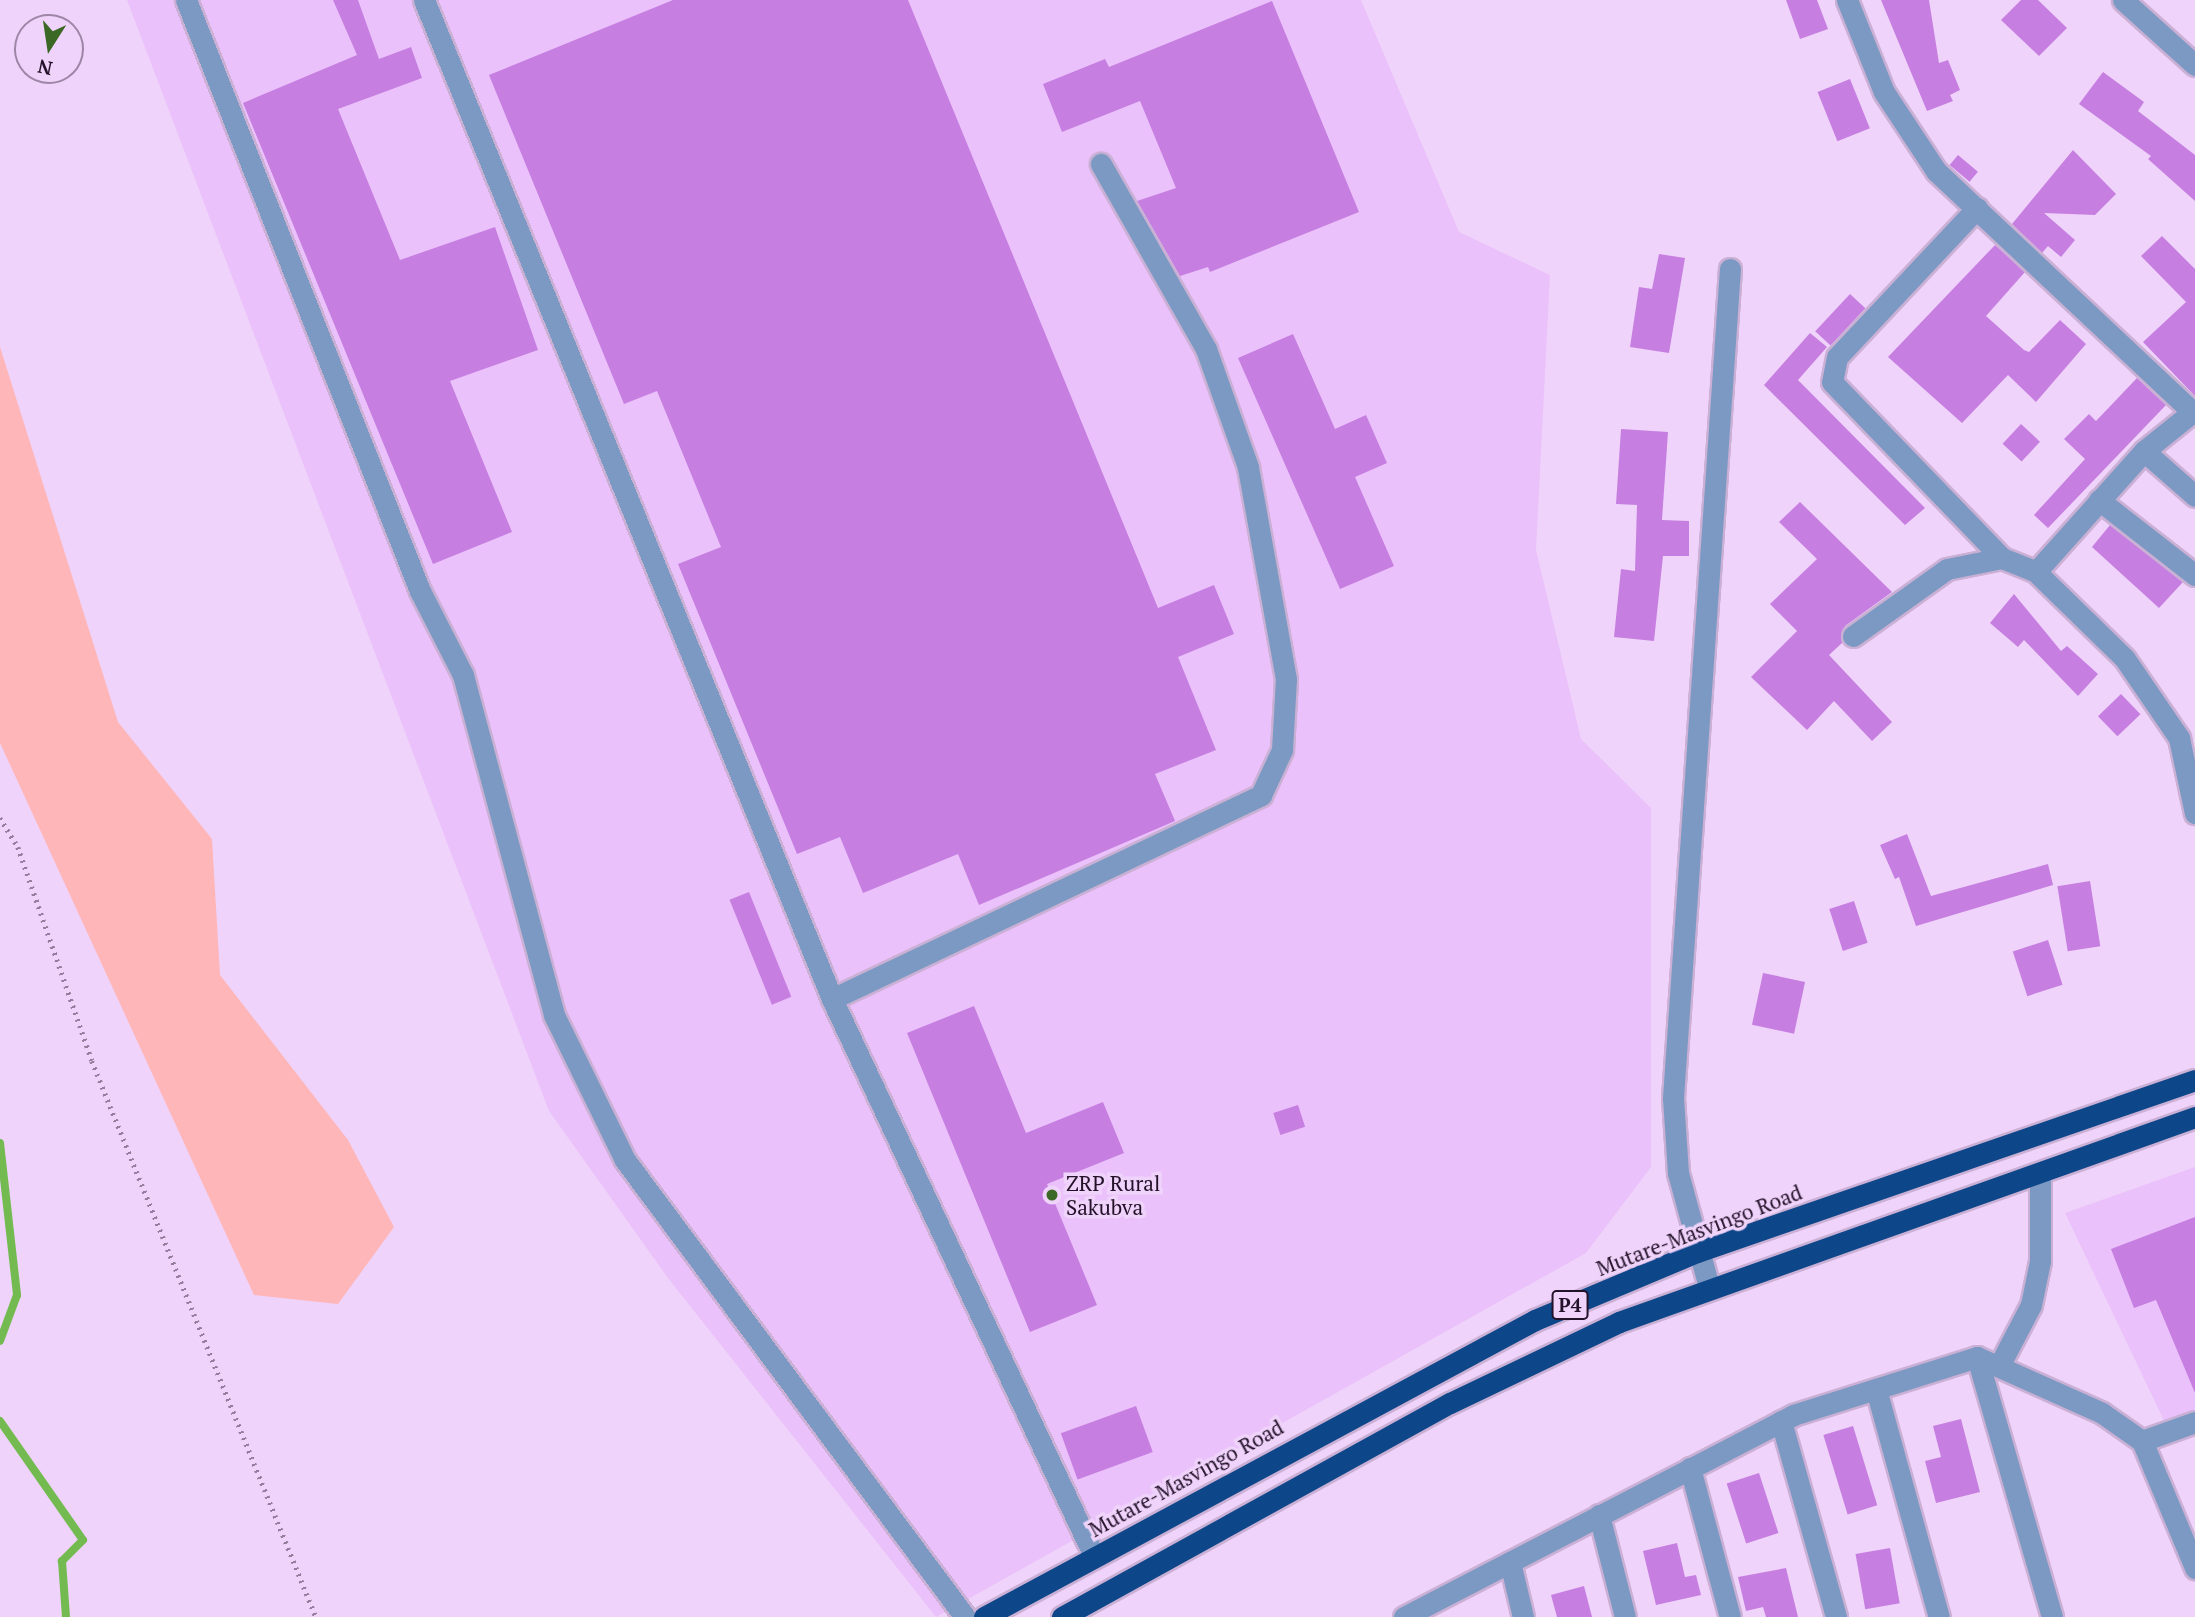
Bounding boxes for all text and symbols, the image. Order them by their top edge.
north arrow [14,14,84,84]
text: N [35,54,55,82]
place label: ZRP Rural Sakubva [1066,1170,1160,1220]
street label: Mutare-Masvingo Road [1593,1179,1805,1281]
marker: ZRP Rural Sakubva [1044,1187,1060,1203]
road number: P4 [1551,1289,1589,1320]
street label: Mutare-Masvingo Road [1084,1414,1288,1542]

